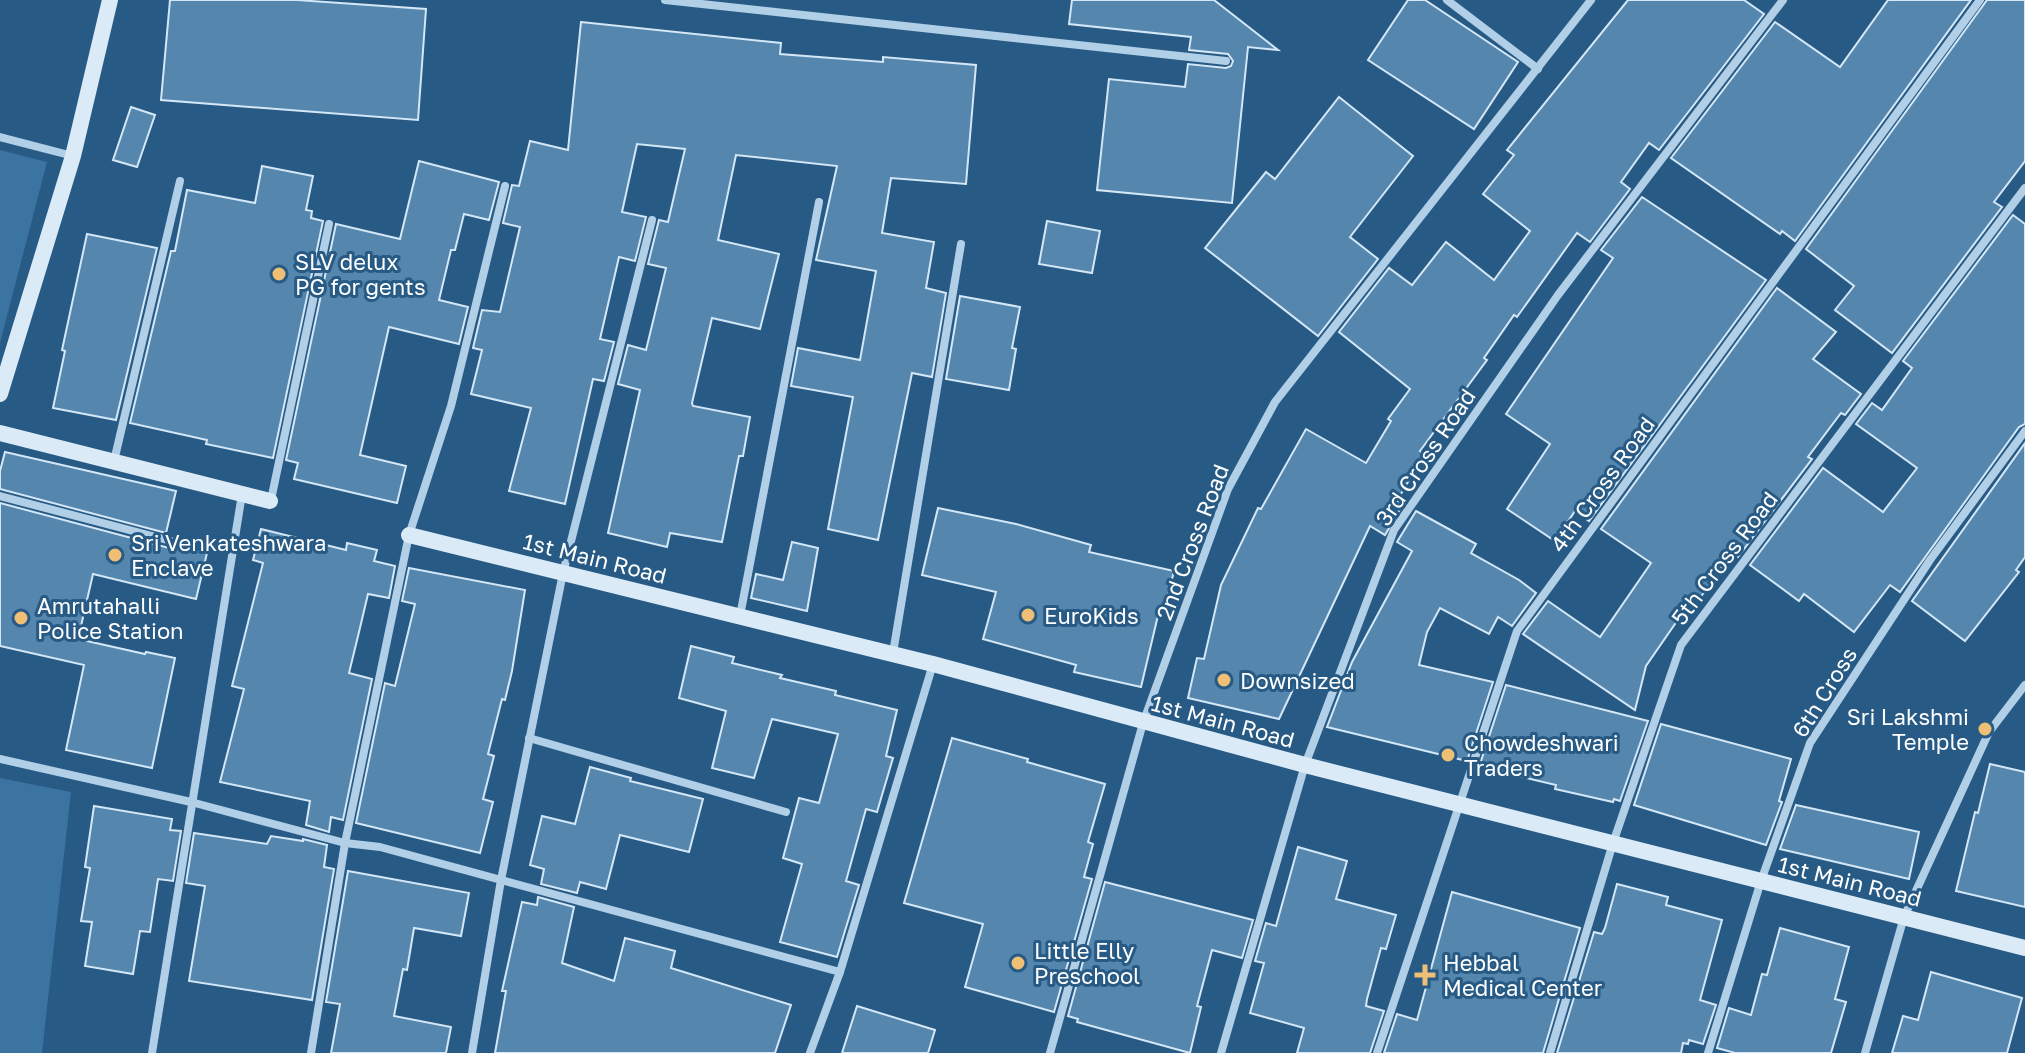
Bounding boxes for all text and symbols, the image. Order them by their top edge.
place label: SLV delux PG for gents [295,248,426,300]
marker: SLV delux PG for gents [270,265,288,283]
street label: 3rd Cross Road [1369,383,1481,531]
street label: 4th Cross Road [1544,411,1660,557]
street label: 2nd Cross Road [1150,460,1234,624]
street label: 5th Cross Road [1665,486,1783,630]
street label: 1st Main Road [521,527,669,589]
place label: Sri Venkateshwara Enclave [131,529,326,581]
marker: Sri Venkateshwara Enclave [106,546,124,564]
place label: Amrutahalli Police Station [37,592,184,644]
place label: EuroKids [1044,602,1139,629]
marker: EuroKids [1019,606,1037,624]
marker: Amrutahalli Police Station [12,609,30,627]
street label: 6th Cross [1786,642,1862,742]
place label: Downsized [1240,667,1355,694]
marker: Downsized [1215,671,1233,689]
street label: 1st Main Road [1149,689,1297,753]
place label: Sri Lakshmi Temple [1847,703,1969,755]
marker: Sri Lakshmi Temple [1976,720,1994,738]
place label: Chowdeshwari Traders [1464,729,1619,781]
marker: Chowdeshwari Traders [1439,746,1457,764]
street label: 1st Main Road [1776,850,1924,912]
place label: Little Elly Preschool [1034,937,1140,989]
place label: Hebbal Medical Center [1443,949,1603,1001]
marker: Little Elly Preschool [1009,954,1027,972]
marker: Hebbal Medical Center [1414,964,1436,986]

